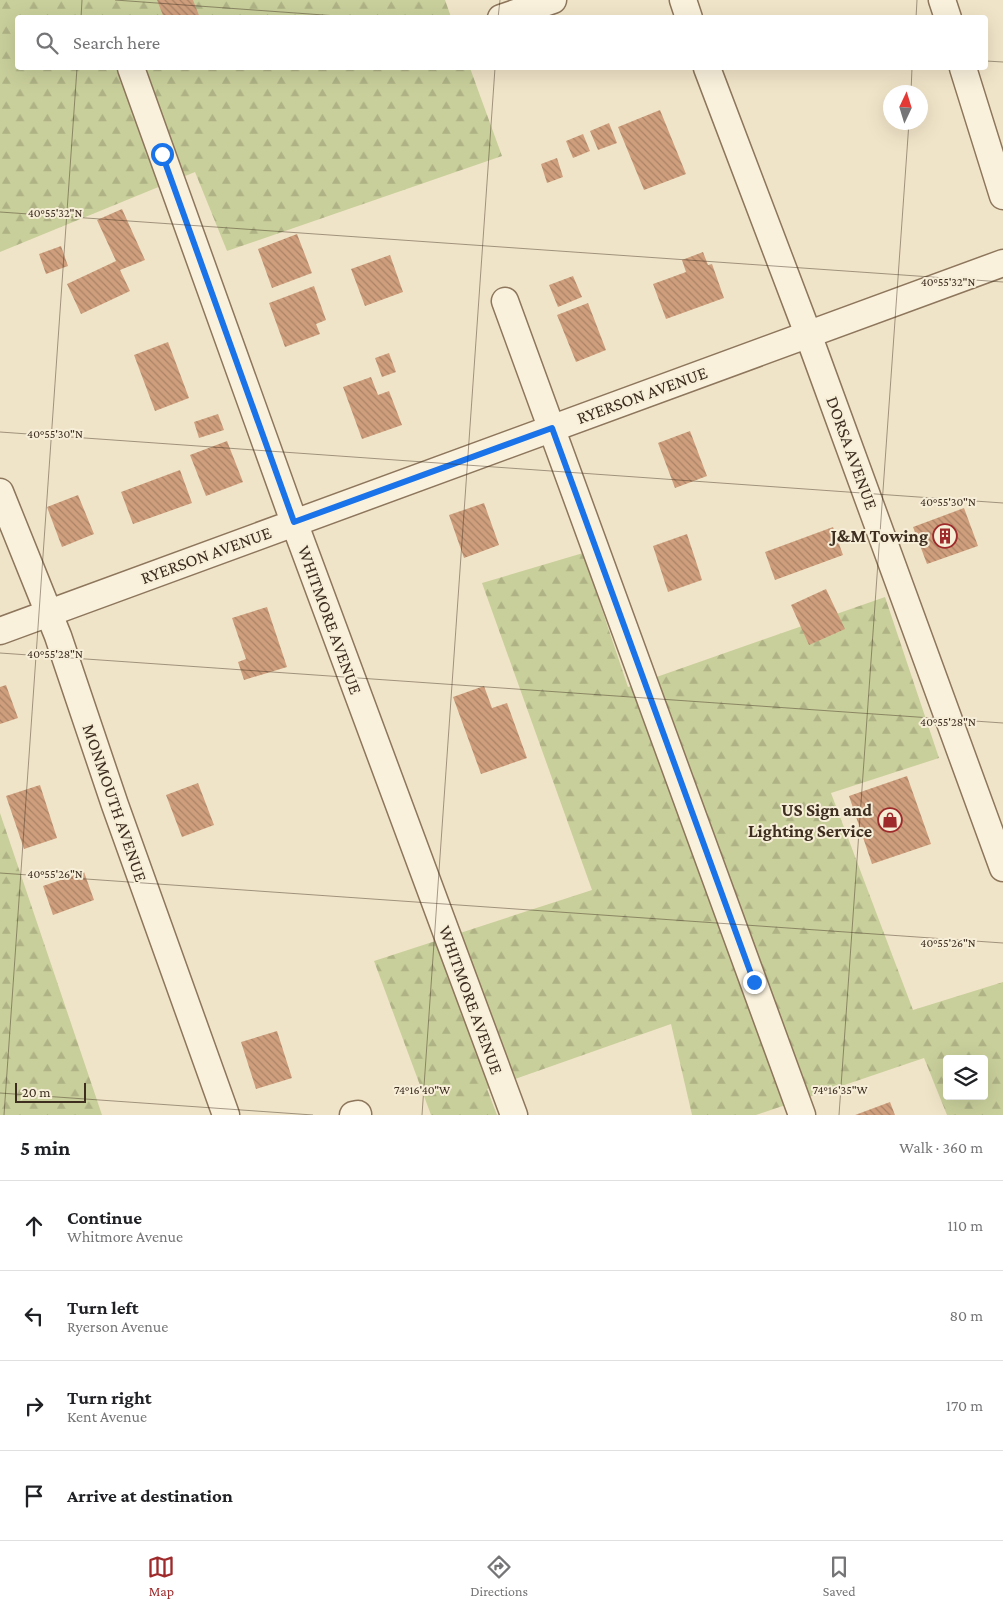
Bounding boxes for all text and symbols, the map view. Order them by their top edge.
search box [15,15,988,70]
icon: search [33,29,61,57]
text: Search here [73,32,160,53]
north arrow [883,85,928,130]
route start [151,143,174,166]
text: 40°55'32"N [28,206,82,220]
text: 40°55'32"N [921,275,975,289]
street label: RYERSON AVENUE [574,362,710,428]
street label: DORSA AVENUE [822,394,882,513]
text: 40°55'30"N [27,427,83,441]
text: 40°55'30"N [920,495,976,509]
street label: RYERSON AVENUE [138,522,274,588]
building icon: J&M Towing [932,523,958,549]
place label: J&M Towing [829,526,928,546]
street label: WHITMORE AVENUE [294,543,366,697]
text: 40°55'28"N [27,647,83,661]
text: 40°55'28"N [920,715,976,729]
street label: MONMOUTH AVENUE [79,721,152,885]
place label: US Sign and Lighting Service [748,800,872,841]
shop icon: US Sign and Lighting Service [877,807,903,833]
text: 40°55'26"N [27,867,83,881]
street label: WHITMORE AVENUE [435,923,507,1077]
text: 40°55'26"N [920,936,976,950]
route end [743,971,766,994]
map controls [943,1055,988,1100]
button: layers [943,1055,988,1100]
scale bar [15,1080,86,1103]
text: 74°16'40"W [394,1083,450,1097]
text: 74°16'35"W [812,1083,868,1097]
text: 20 m [22,1084,50,1100]
text: 5 min [20,1136,70,1160]
text: Walk · 360 m [899,1139,983,1156]
text: Continue [67,1207,142,1228]
icon: ahead [20,1212,48,1240]
text: 110 m [947,1217,983,1234]
text: Whitmore Avenue [67,1228,183,1245]
text: Turn left [67,1297,139,1318]
icon: left [20,1302,48,1330]
text: 80 m [949,1307,983,1324]
text: Ryerson Avenue [67,1318,168,1335]
text: Turn right [67,1387,152,1408]
icon: right [20,1392,48,1420]
text: 170 m [946,1397,983,1414]
text: Kent Avenue [67,1408,147,1425]
icon: arrive [20,1482,48,1510]
text: Arrive at destination [67,1485,233,1506]
tab: Map [147,1553,175,1599]
tab: Directions [470,1553,528,1599]
tab: Saved [823,1553,856,1599]

